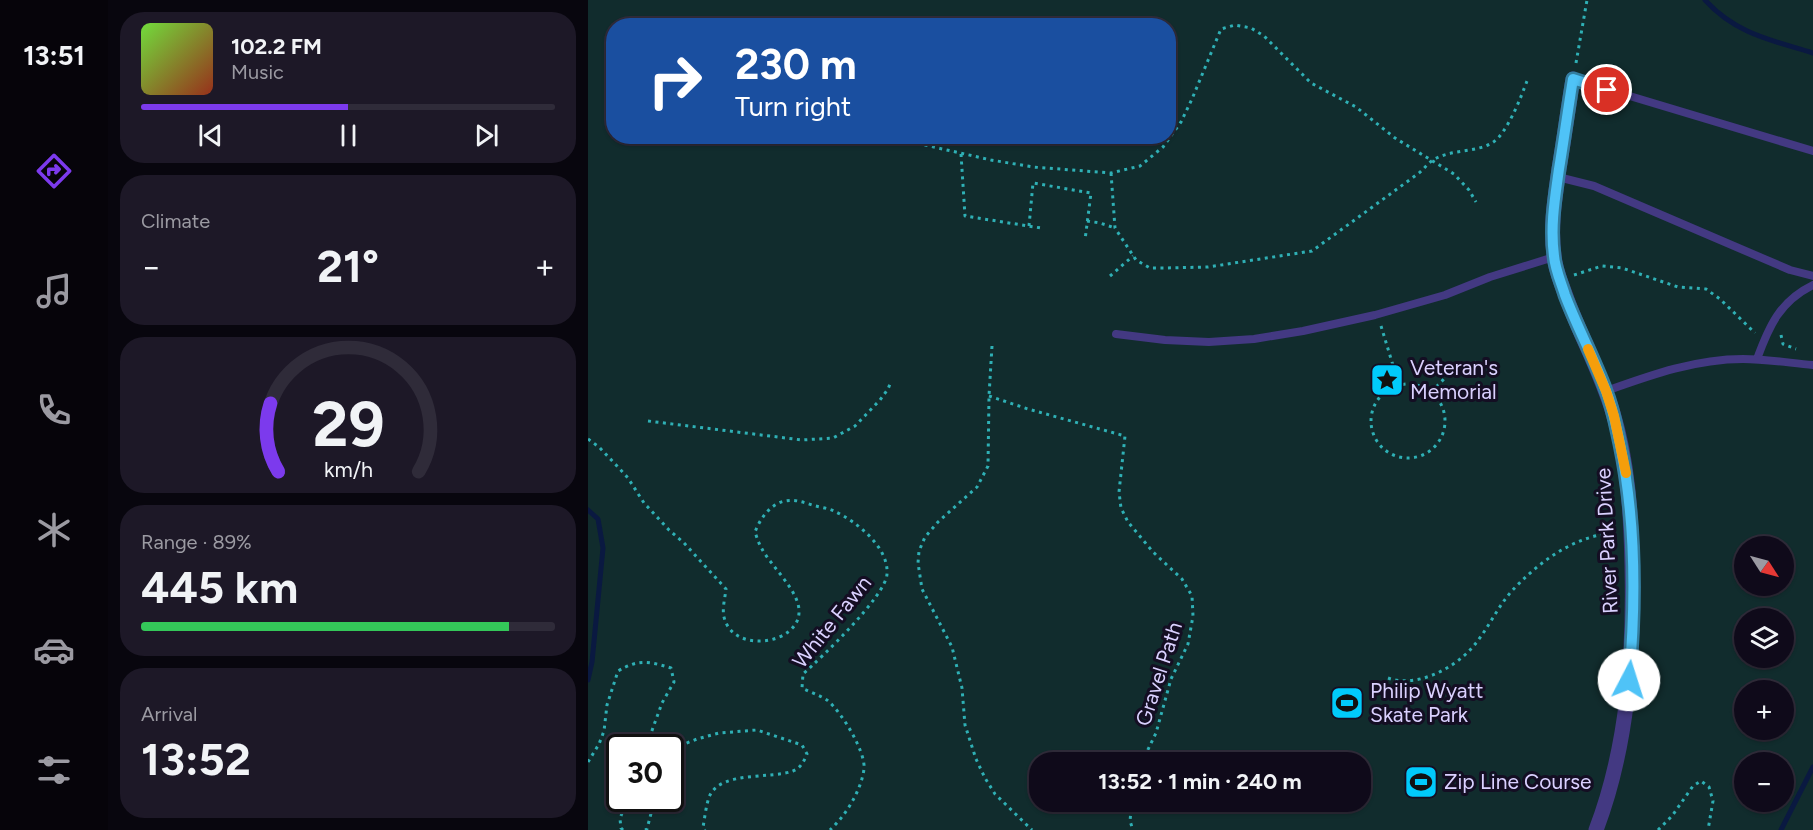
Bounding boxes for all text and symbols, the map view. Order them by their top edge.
text: 102.2 FM [231,33,322,60]
text: 13:51 [23,39,85,72]
text: 230 m [735,39,857,90]
icon: right [636,42,714,120]
text: Music [231,60,284,84]
pin [1581,64,1632,115]
icon: arrive [1590,73,1623,106]
text: Turn right [735,90,851,123]
icon: previous [194,119,227,152]
icon: pause [332,119,365,152]
icon: next [470,119,503,152]
icon: directions [33,150,75,192]
text: Climate [141,209,210,233]
text: 21° [317,239,379,293]
text: − [141,247,162,286]
text: + [534,247,555,286]
icon: music [33,270,75,312]
place label: Veteran's Memorial [1410,355,1498,404]
place icon: Veteran's Memorial [1369,362,1405,398]
text: 29 [312,387,384,462]
icon: phone [33,389,75,431]
text: km/h [324,457,372,482]
street label: River Park Drive [1590,467,1623,615]
icon: climate [33,509,75,551]
text: Range · 89% [141,530,252,554]
north arrow [1734,536,1794,596]
map controls [1734,536,1794,812]
text: 445 km [141,560,298,614]
street label: White Fawn [787,571,876,673]
button: layers [1734,608,1794,668]
street label: Gravel Path [1130,619,1187,729]
icon: car [33,629,75,671]
position arrow [1597,648,1661,712]
place label: Philip Wyatt Skate Park [1370,678,1483,727]
button: + [1734,680,1794,740]
sports icon: Philip Wyatt Skate Park [1329,685,1365,721]
text: Arrival [141,702,197,726]
text: 13:52 [141,732,251,786]
speed limit sign: 30 [606,734,684,812]
icon: filters [33,749,75,791]
button: − [1734,752,1794,812]
sports icon: Zip Line Course [1403,764,1439,800]
text: 13:52 · 1 min · 240 m [1098,768,1302,795]
place label: Zip Line Course [1444,769,1591,794]

